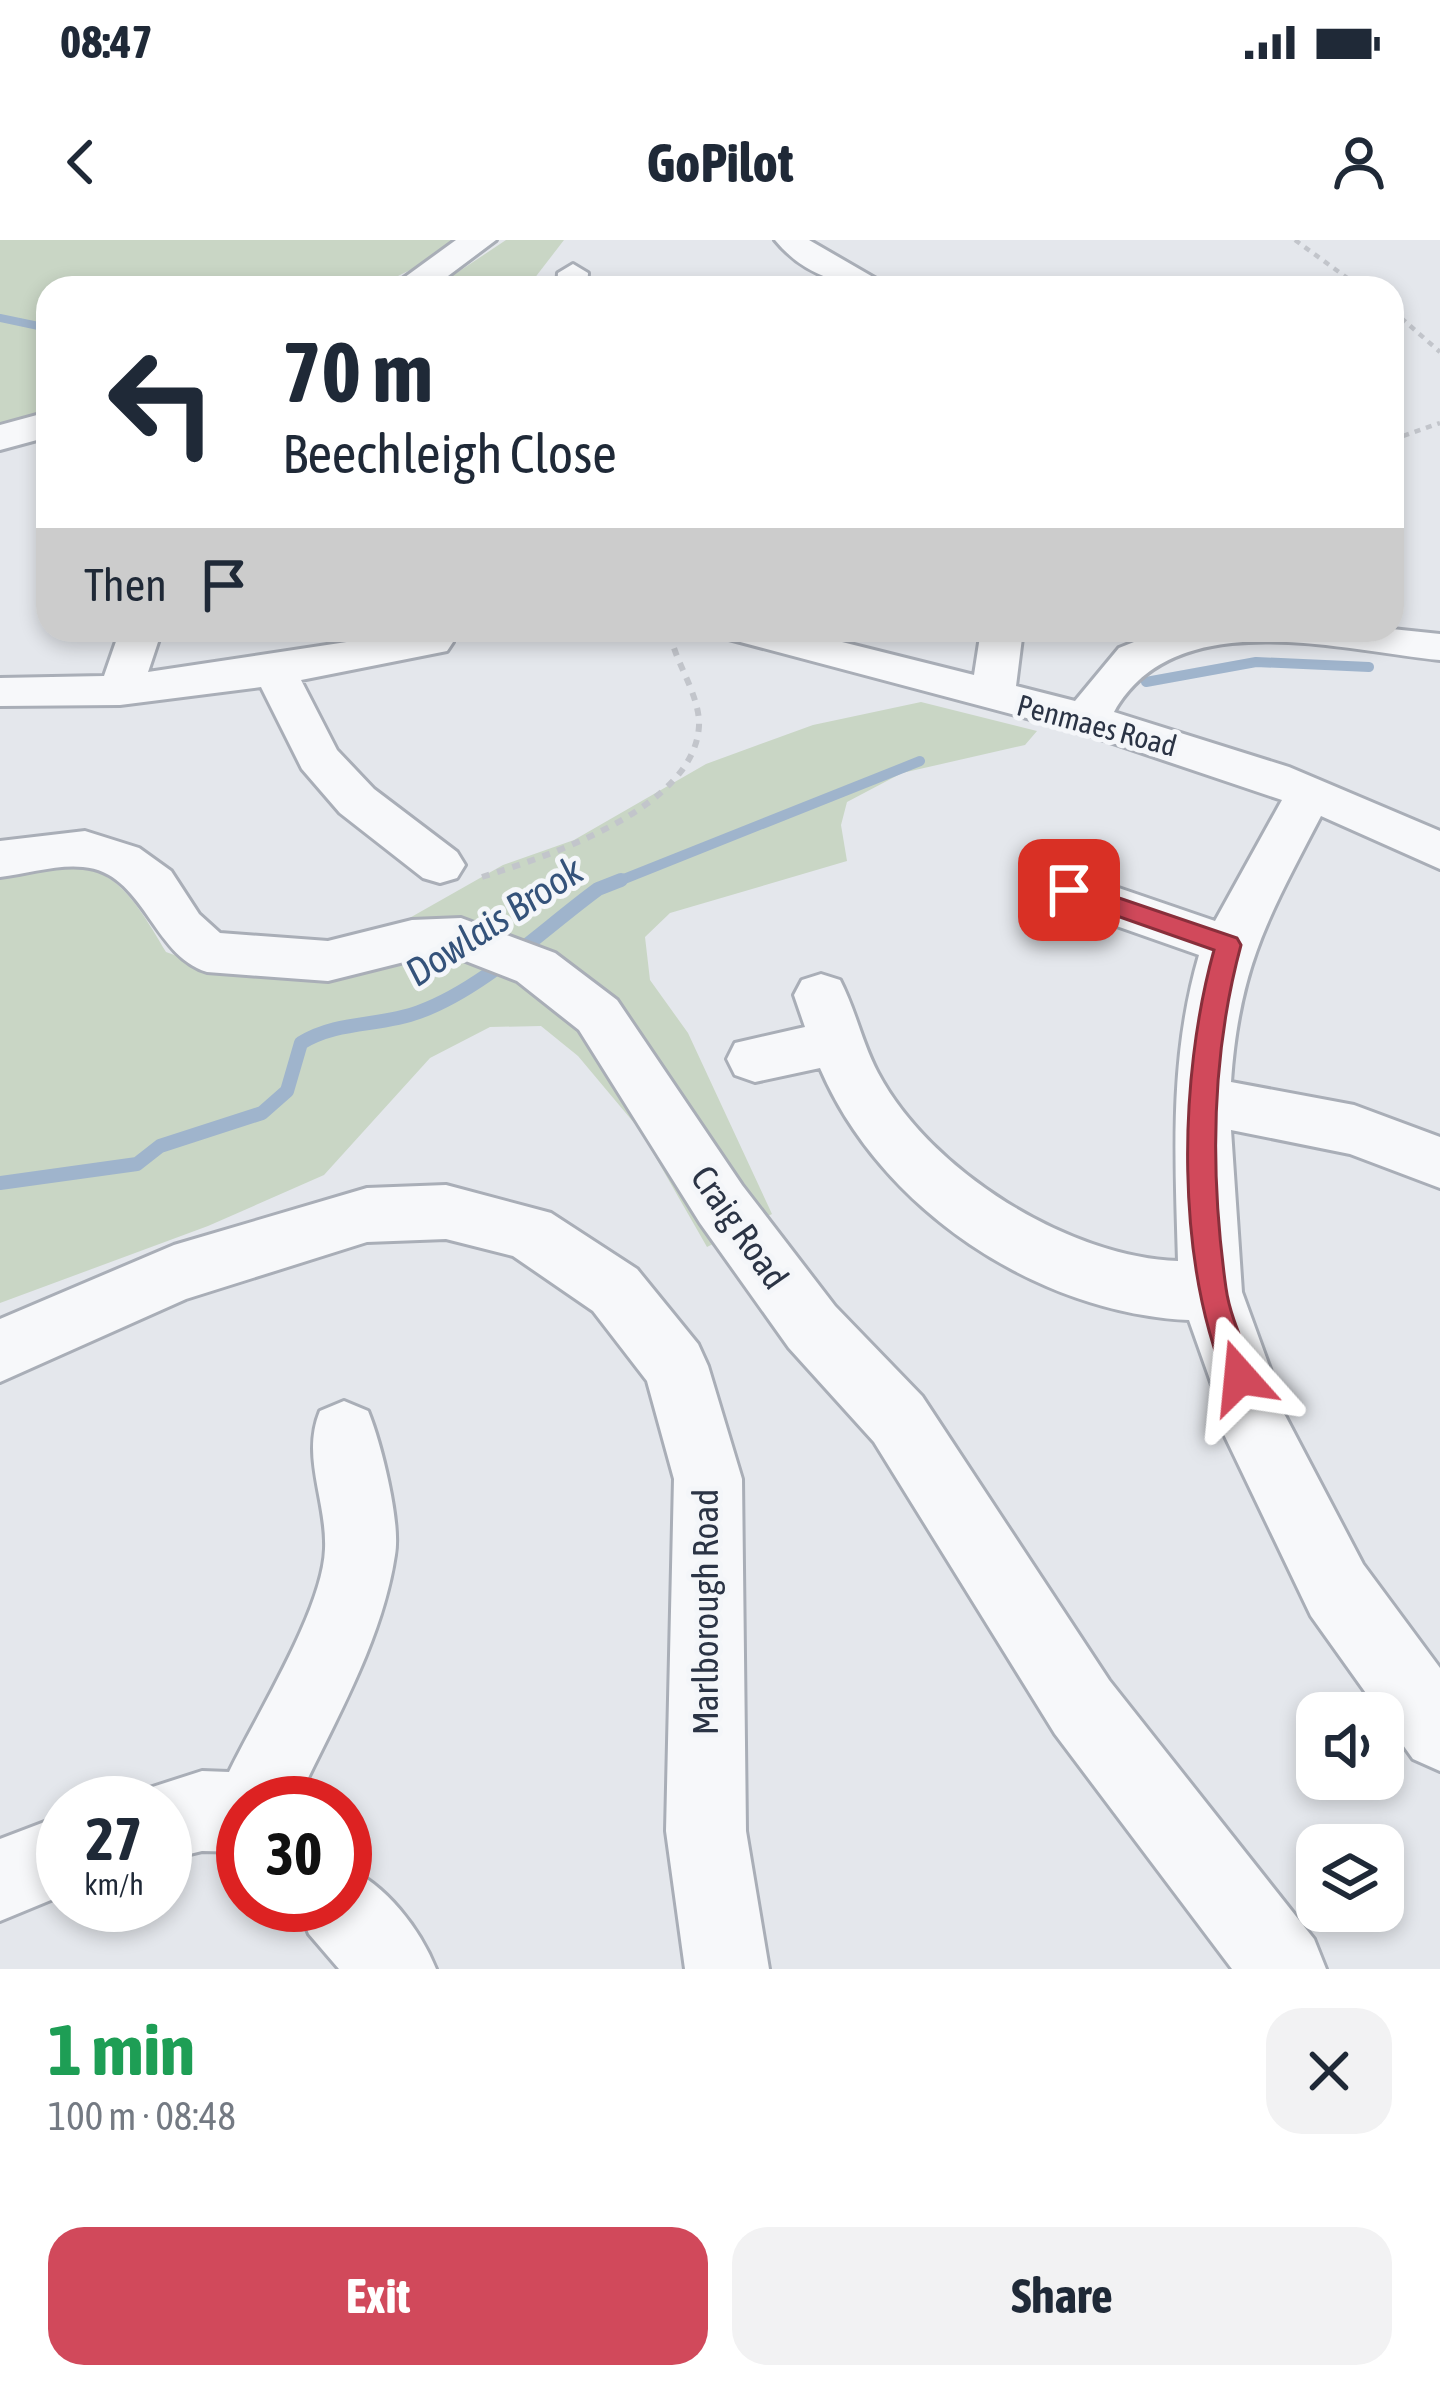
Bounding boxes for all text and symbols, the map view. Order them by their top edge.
text: 08:47 [60,16,153,68]
icon: back [48,129,114,195]
icon: person [1326,129,1392,195]
text: GoPilot [646,132,794,193]
icon: left [84,324,240,480]
text: 70 m [282,324,433,420]
text: Beechleigh Close [282,423,617,484]
icon: arrive [191,552,257,618]
text: Then [84,559,167,611]
street label: Penmaes Road [1014,687,1180,763]
pin [1018,839,1120,941]
water label: Dowlais Brook [397,847,591,994]
icon: arrive [1036,857,1102,923]
street label: Craig Road [683,1158,797,1296]
position arrow [1177,1314,1303,1440]
street label: Marlborough Road [684,1489,726,1735]
map controls [1296,1692,1404,1932]
button: sound [1296,1692,1404,1800]
speed limit sign: 30 [216,1776,372,1932]
text: 27 [86,1804,142,1873]
button: layers [1296,1824,1404,1932]
text: km/h [84,1867,144,1901]
text: 1 min [48,2008,195,2090]
button: close [1266,2008,1392,2134]
text: 100 m · 08:48 [48,2094,236,2138]
button: Exit [48,2227,708,2365]
button: Share [732,2227,1392,2365]

